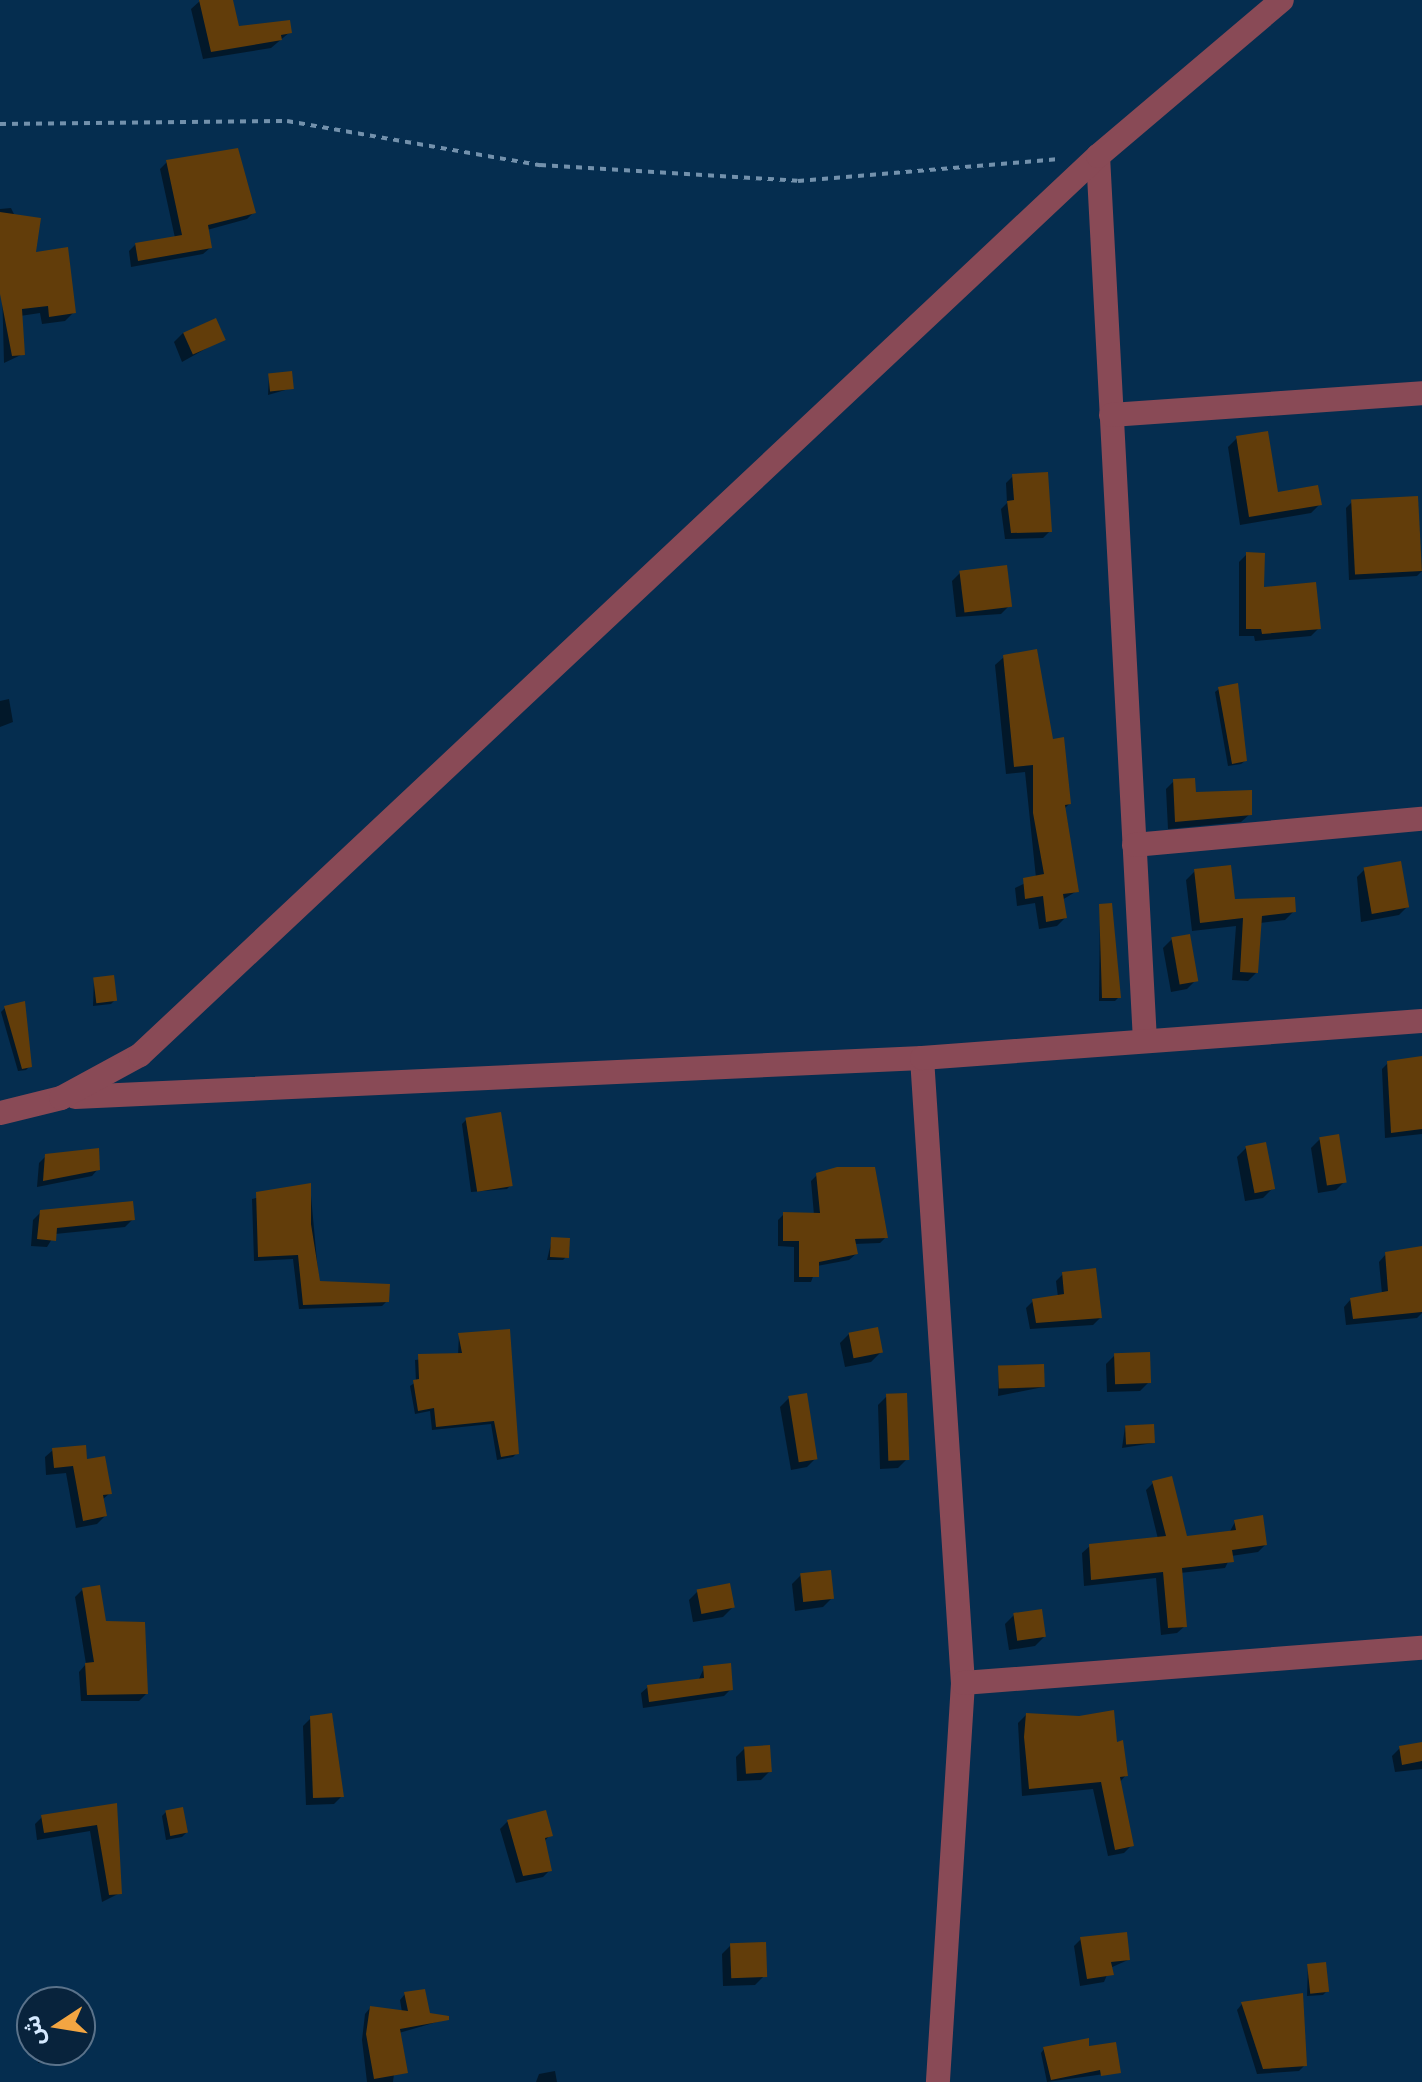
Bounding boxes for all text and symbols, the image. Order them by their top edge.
north arrow [16,1986,96,2066]
text: ش [19,2013,49,2048]

